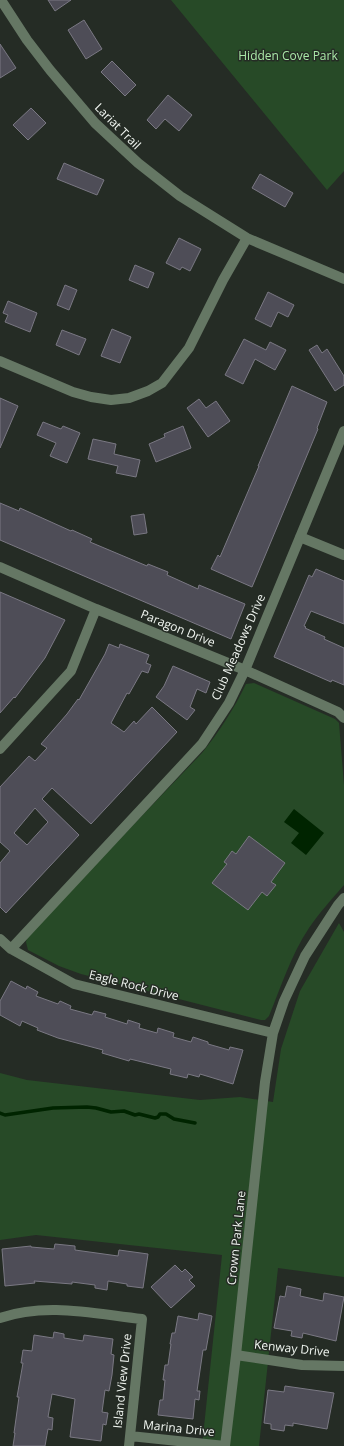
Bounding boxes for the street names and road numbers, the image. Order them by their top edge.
street label: Lariat Trail [91,99,145,153]
street label: Club Meadows Drive [207,591,269,703]
street label: Paragon Drive [138,605,218,651]
street label: Eagle Rock Drive [87,966,181,1004]
street label: Crown Park Lane [223,1190,249,1286]
street label: Island View Drive [109,1332,135,1429]
street label: Kenway Drive [253,1336,331,1360]
street label: Marina Drive [142,1416,216,1440]

